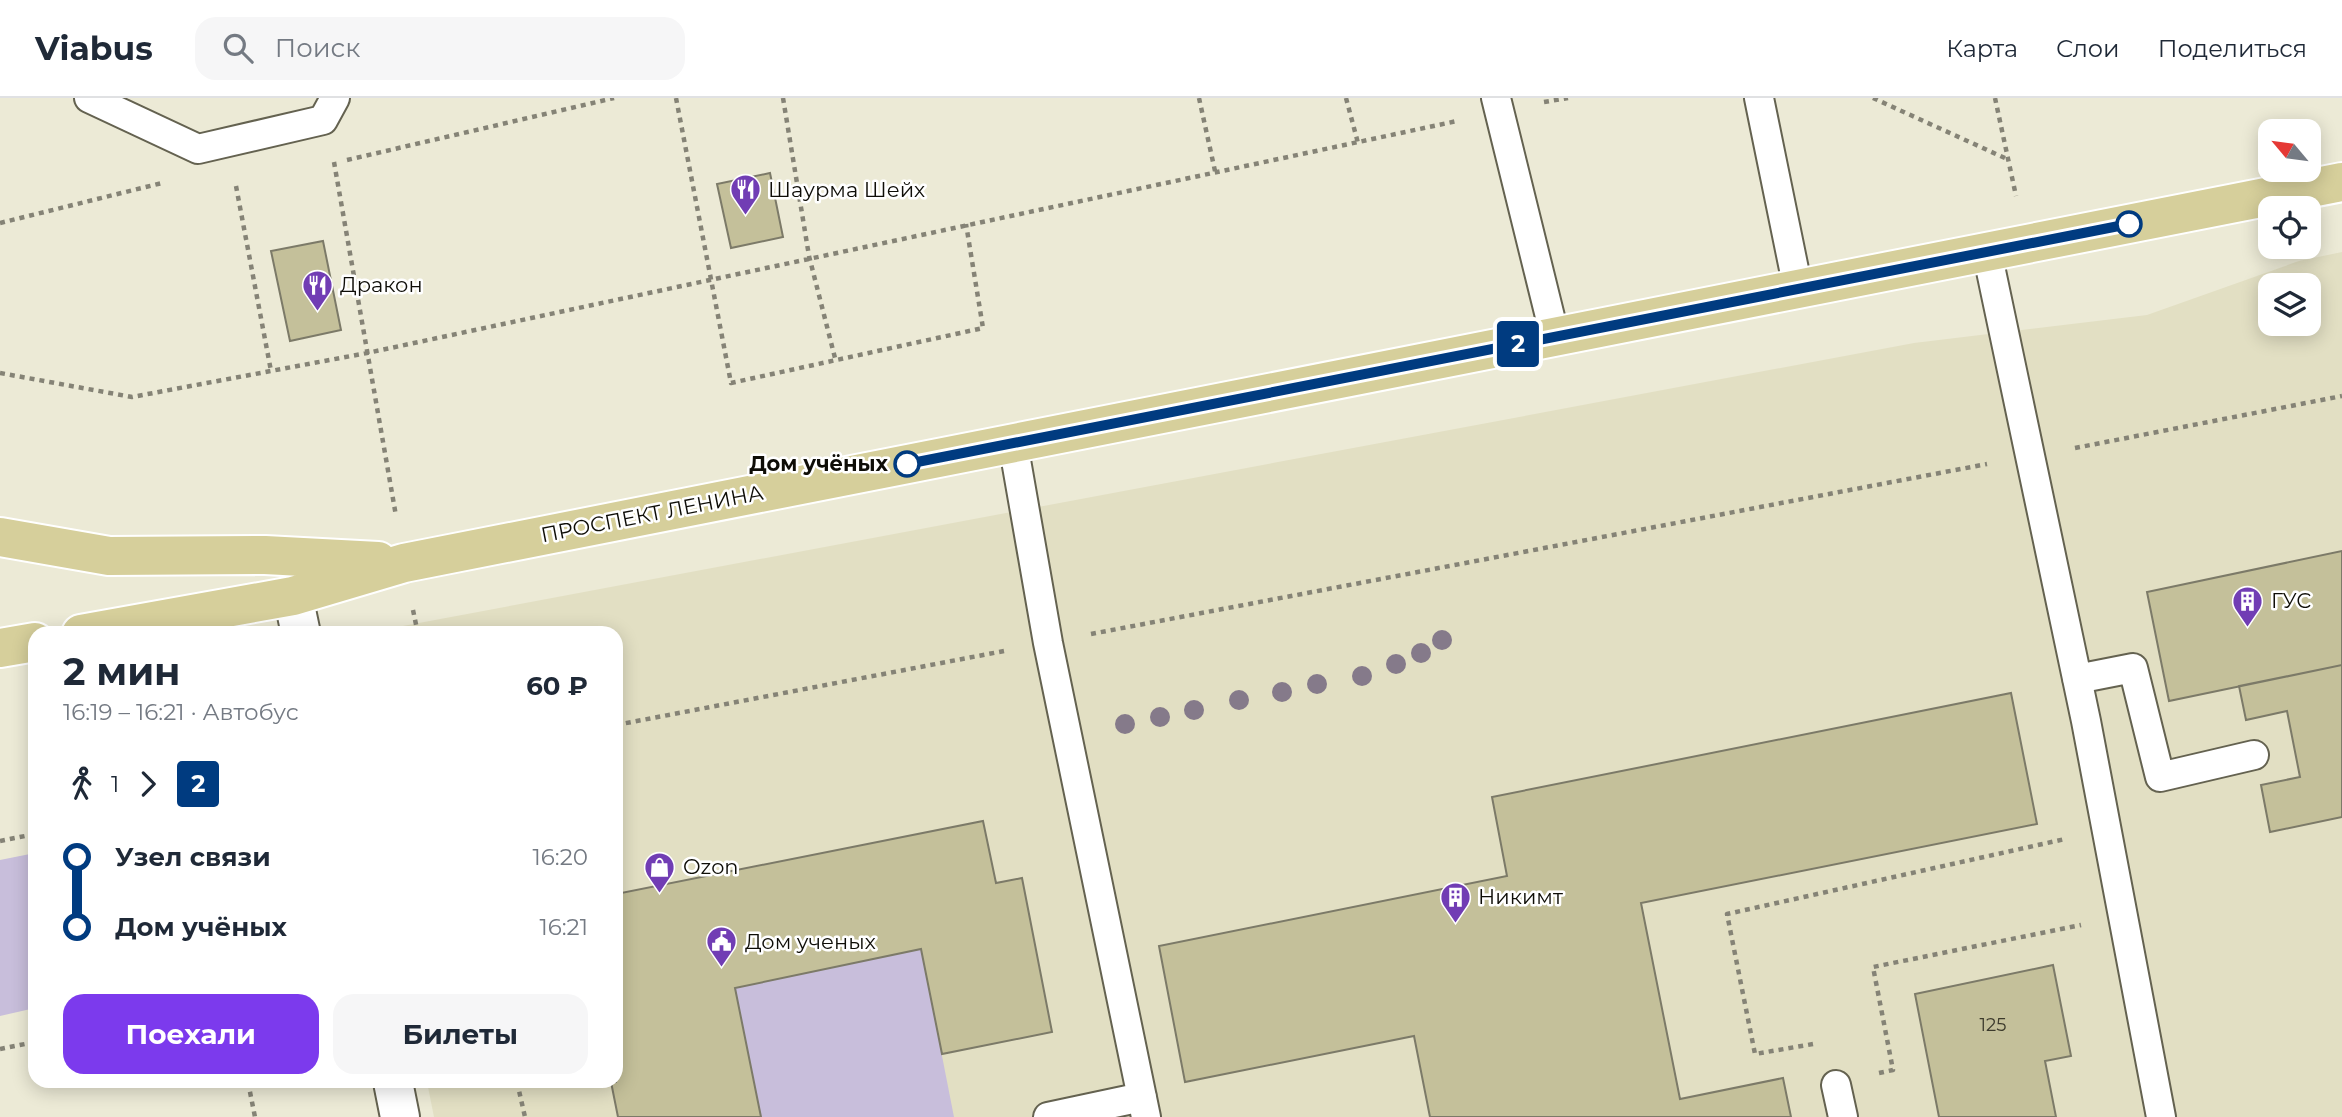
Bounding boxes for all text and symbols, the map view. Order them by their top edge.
search box [195,17,685,80]
text: Viabus [35,28,153,68]
icon: search [219,29,257,67]
text: Поиск [275,32,360,64]
text: Карта [1946,34,2018,63]
text: Слои [2056,34,2120,63]
text: Поделиться [2158,34,2307,63]
north arrow [2258,119,2320,182]
map controls [2258,119,2321,336]
restaurant icon: Шаурма Шейх [728,173,762,217]
place label: Шаурма Шейх [768,177,925,202]
button: locate [2258,196,2321,259]
unlabelled marker [2116,211,2142,237]
restaurant icon: Дракон [300,268,334,312]
place label: Дракон [340,272,423,297]
button: layers [2258,273,2321,336]
line badge: 2 [1495,321,1541,367]
text: 2 [1511,329,1525,358]
place label: Дом учёных [749,451,889,476]
marker: Дом учёных [894,451,920,477]
street label: ПРОСПЕКТ ЛЕНИНА [539,480,766,547]
building icon: ГУС [2231,584,2265,628]
place label: ГУС [2271,588,2311,613]
text: 2 мин [63,648,181,695]
text: 60 ₽ [526,670,588,702]
text: 16:19 – 16:21 · Автобус [63,698,299,726]
icon: walk [63,765,101,803]
icon: forward [129,765,167,803]
text: 2 [191,769,205,798]
text: 1 [111,770,119,798]
text: Узел связи [115,841,271,873]
text: 16:20 [533,843,588,871]
shop icon: Ozon [643,850,677,894]
place label: Ozon [683,854,739,879]
building icon: Никимт [1438,880,1472,924]
place label: Никимт [1478,884,1563,909]
text: Дом учёных [115,911,287,943]
text: 16:21 [539,913,588,941]
public building icon: Дом ученых [705,925,739,969]
place label: Дом ученых [745,929,876,954]
button: Поехали [63,994,319,1074]
button: Билеты [333,994,588,1074]
house number: 125 [1980,1014,2006,1036]

